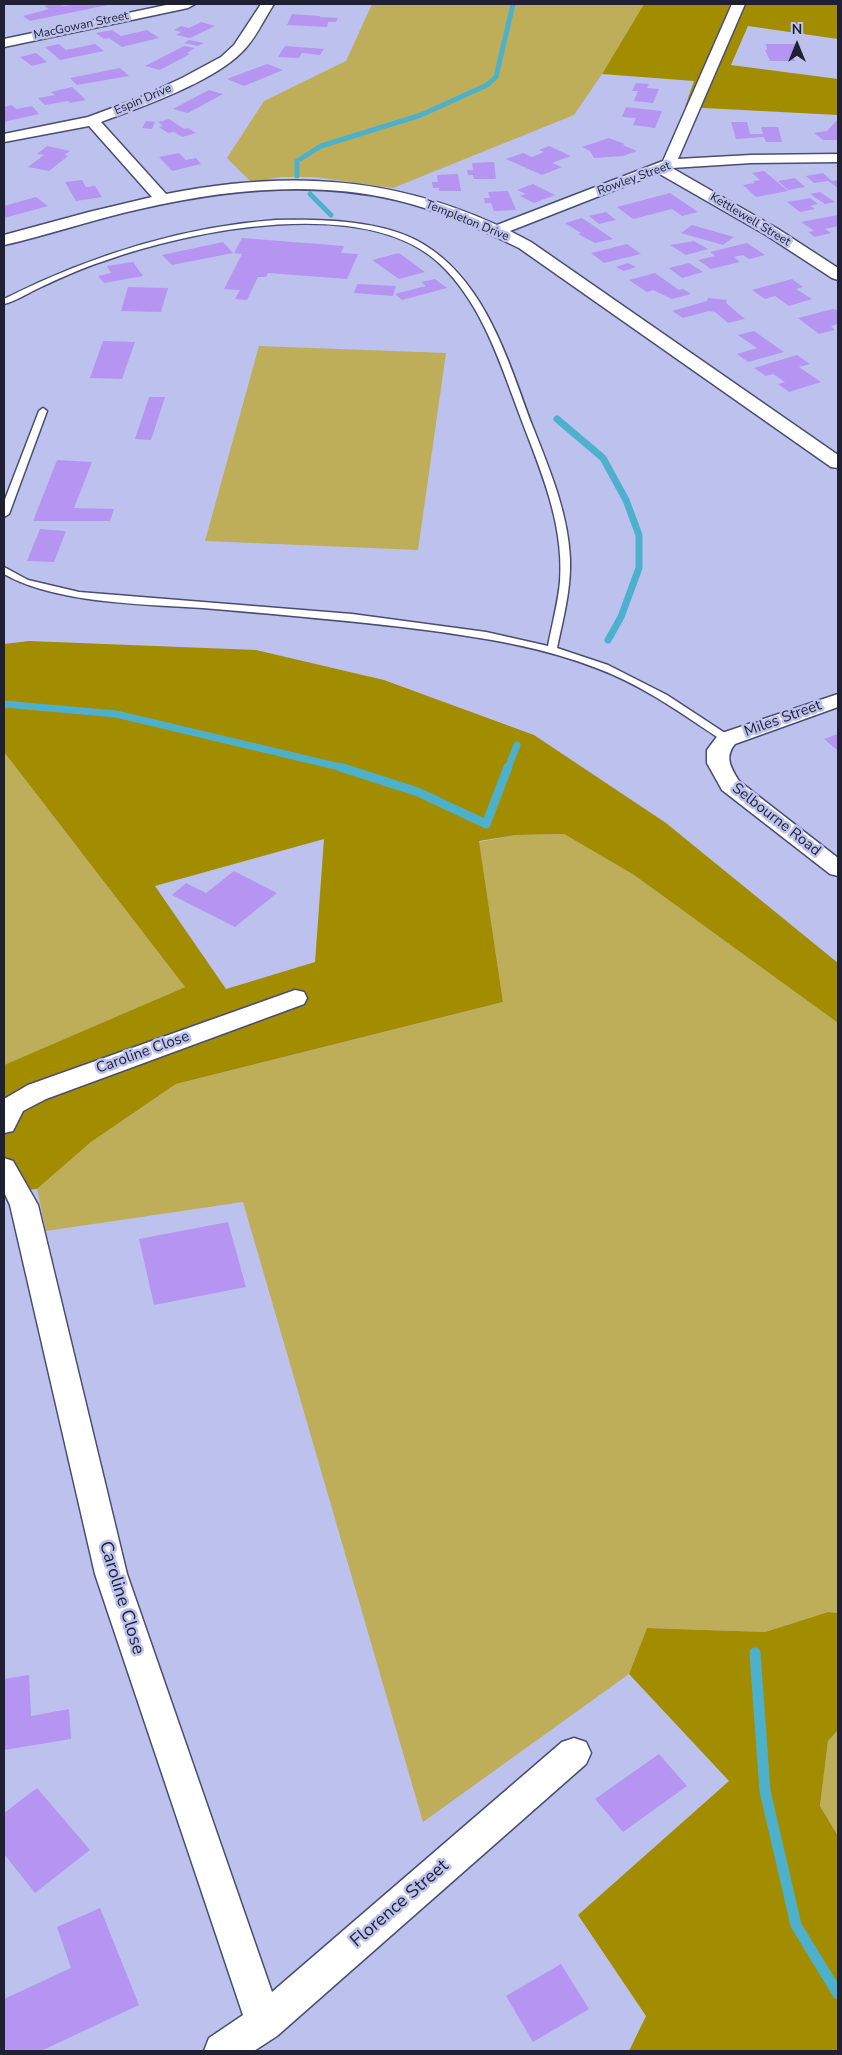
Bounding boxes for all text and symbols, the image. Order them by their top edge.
street label: MacGowan Street [32,9,130,43]
north arrow [772,20,822,70]
text: N [792,20,802,39]
street label: Espin Drive [112,81,174,119]
street label: Rowley Street [596,159,672,199]
street label: Kettlewell Street [707,190,793,250]
street label: Templeton Drive [423,198,511,244]
street label: Miles Street [742,697,824,741]
street label: Selbourne Road [728,780,824,860]
street label: Caroline Close [94,1028,192,1078]
street label: Caroline Close [94,1539,148,1657]
street label: Florence Street [347,1856,453,1952]

